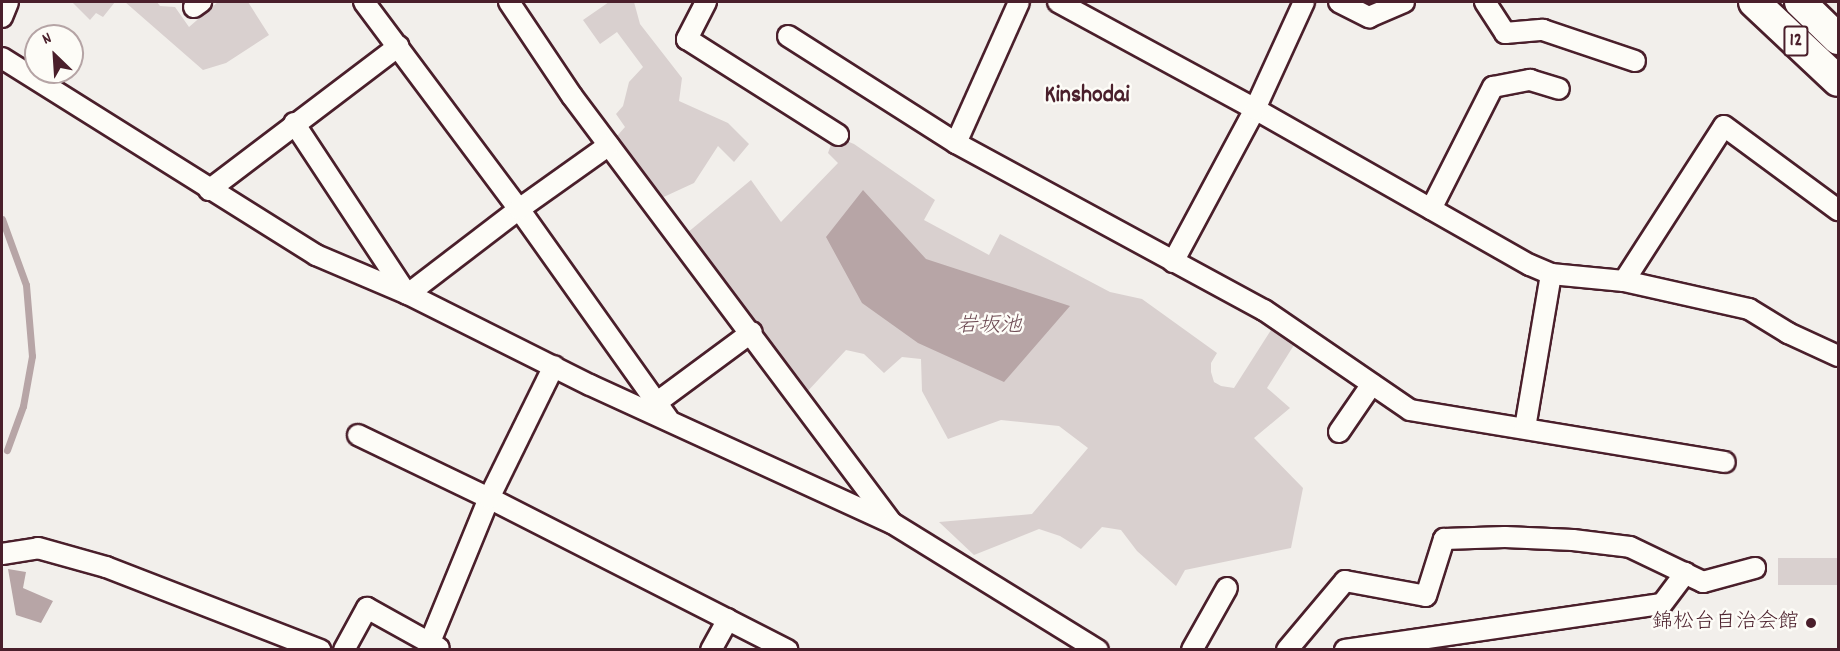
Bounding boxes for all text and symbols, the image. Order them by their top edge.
north arrow [24,24,84,84]
road number: 12 [1782,24,1810,58]
text: N [39,27,55,51]
district label: Kinshodai [1044,83,1130,111]
water label: 岩坂池 [956,314,1022,340]
place label: 錦松台自治会館 [1652,610,1799,636]
marker: 錦松台自治会館 [1804,616,1818,630]

